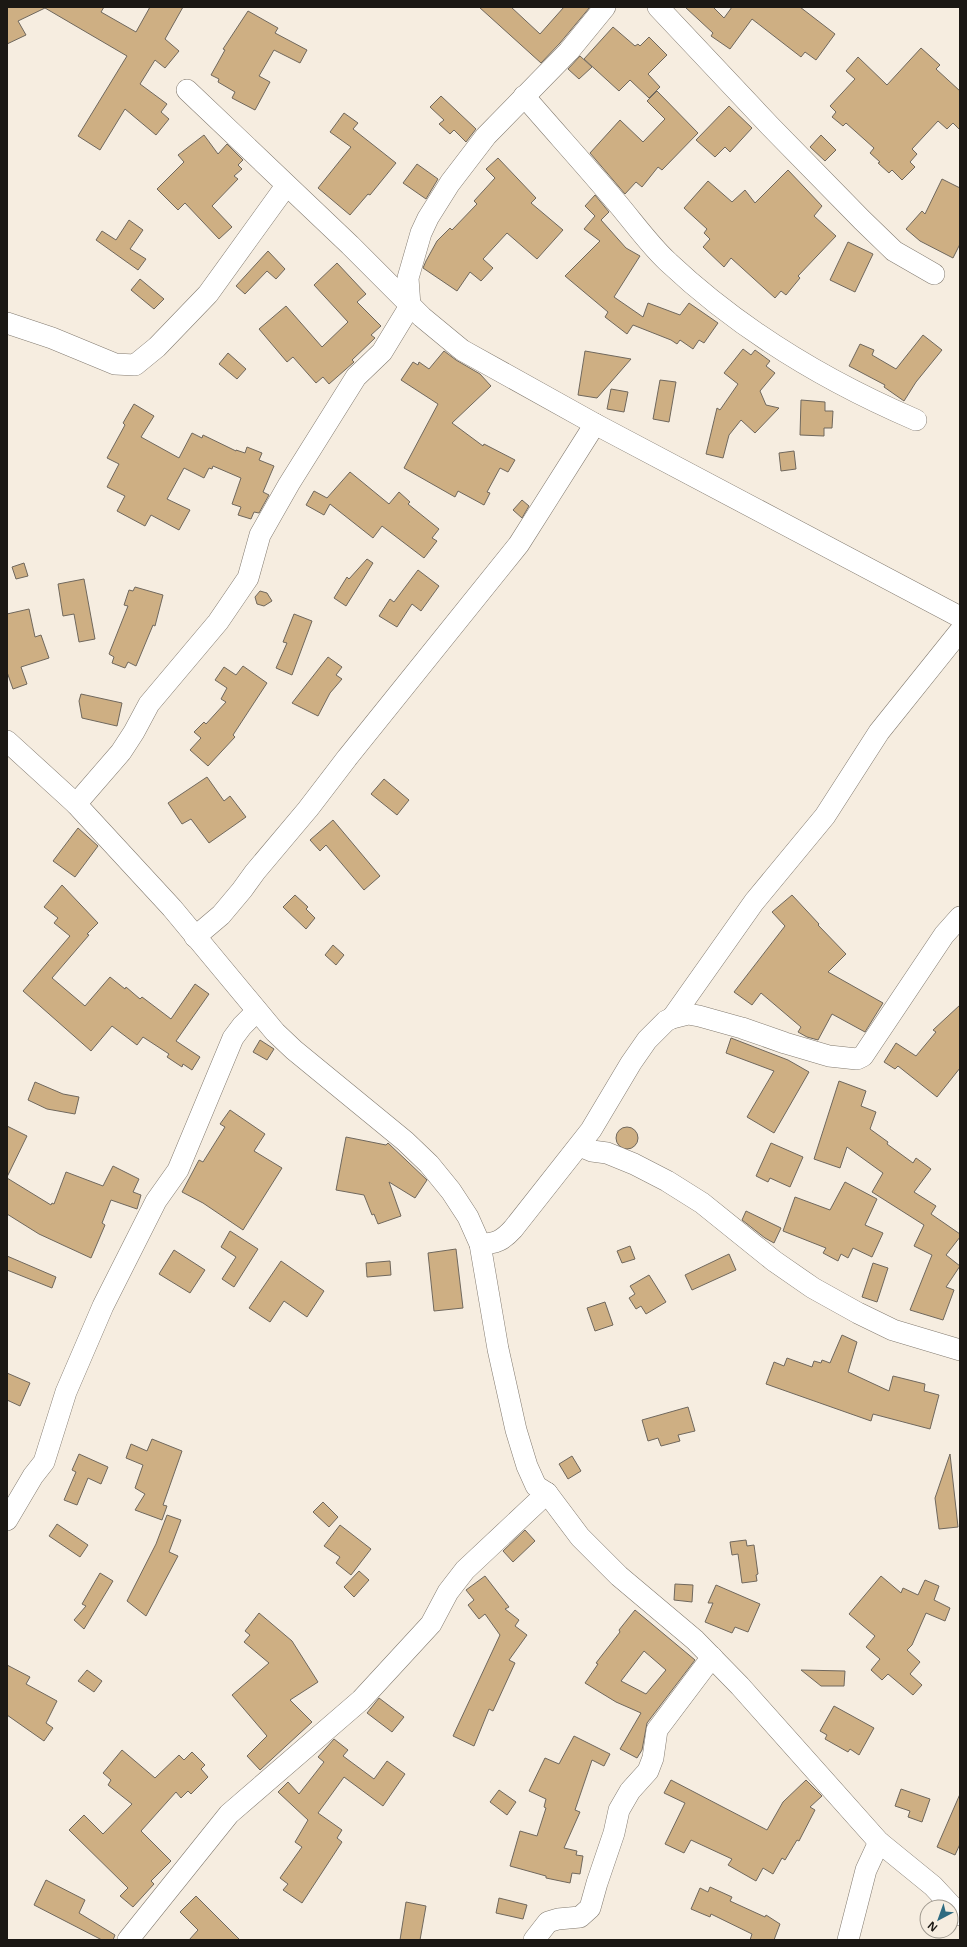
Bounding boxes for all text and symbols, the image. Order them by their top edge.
north arrow [919,1899,959,1939]
text: N [924,1918,940,1936]

